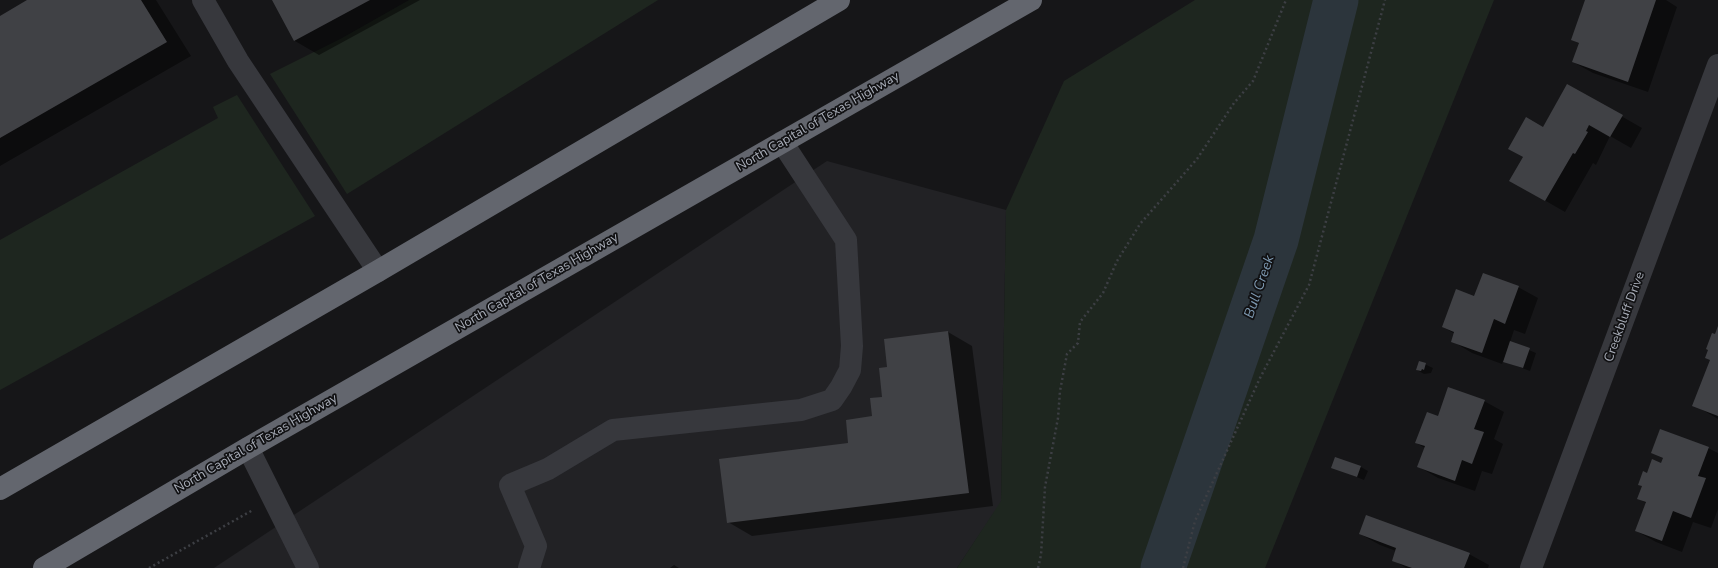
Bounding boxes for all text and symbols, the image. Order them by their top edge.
street label: North Capital of Texas Highway [734,69,902,175]
street label: North Capital of Texas Highway [453,230,621,336]
water label: Bull Creek [1241,253,1279,321]
street label: Creekbluff Drive [1601,270,1649,364]
street label: North Capital of Texas Highway [172,391,340,497]

